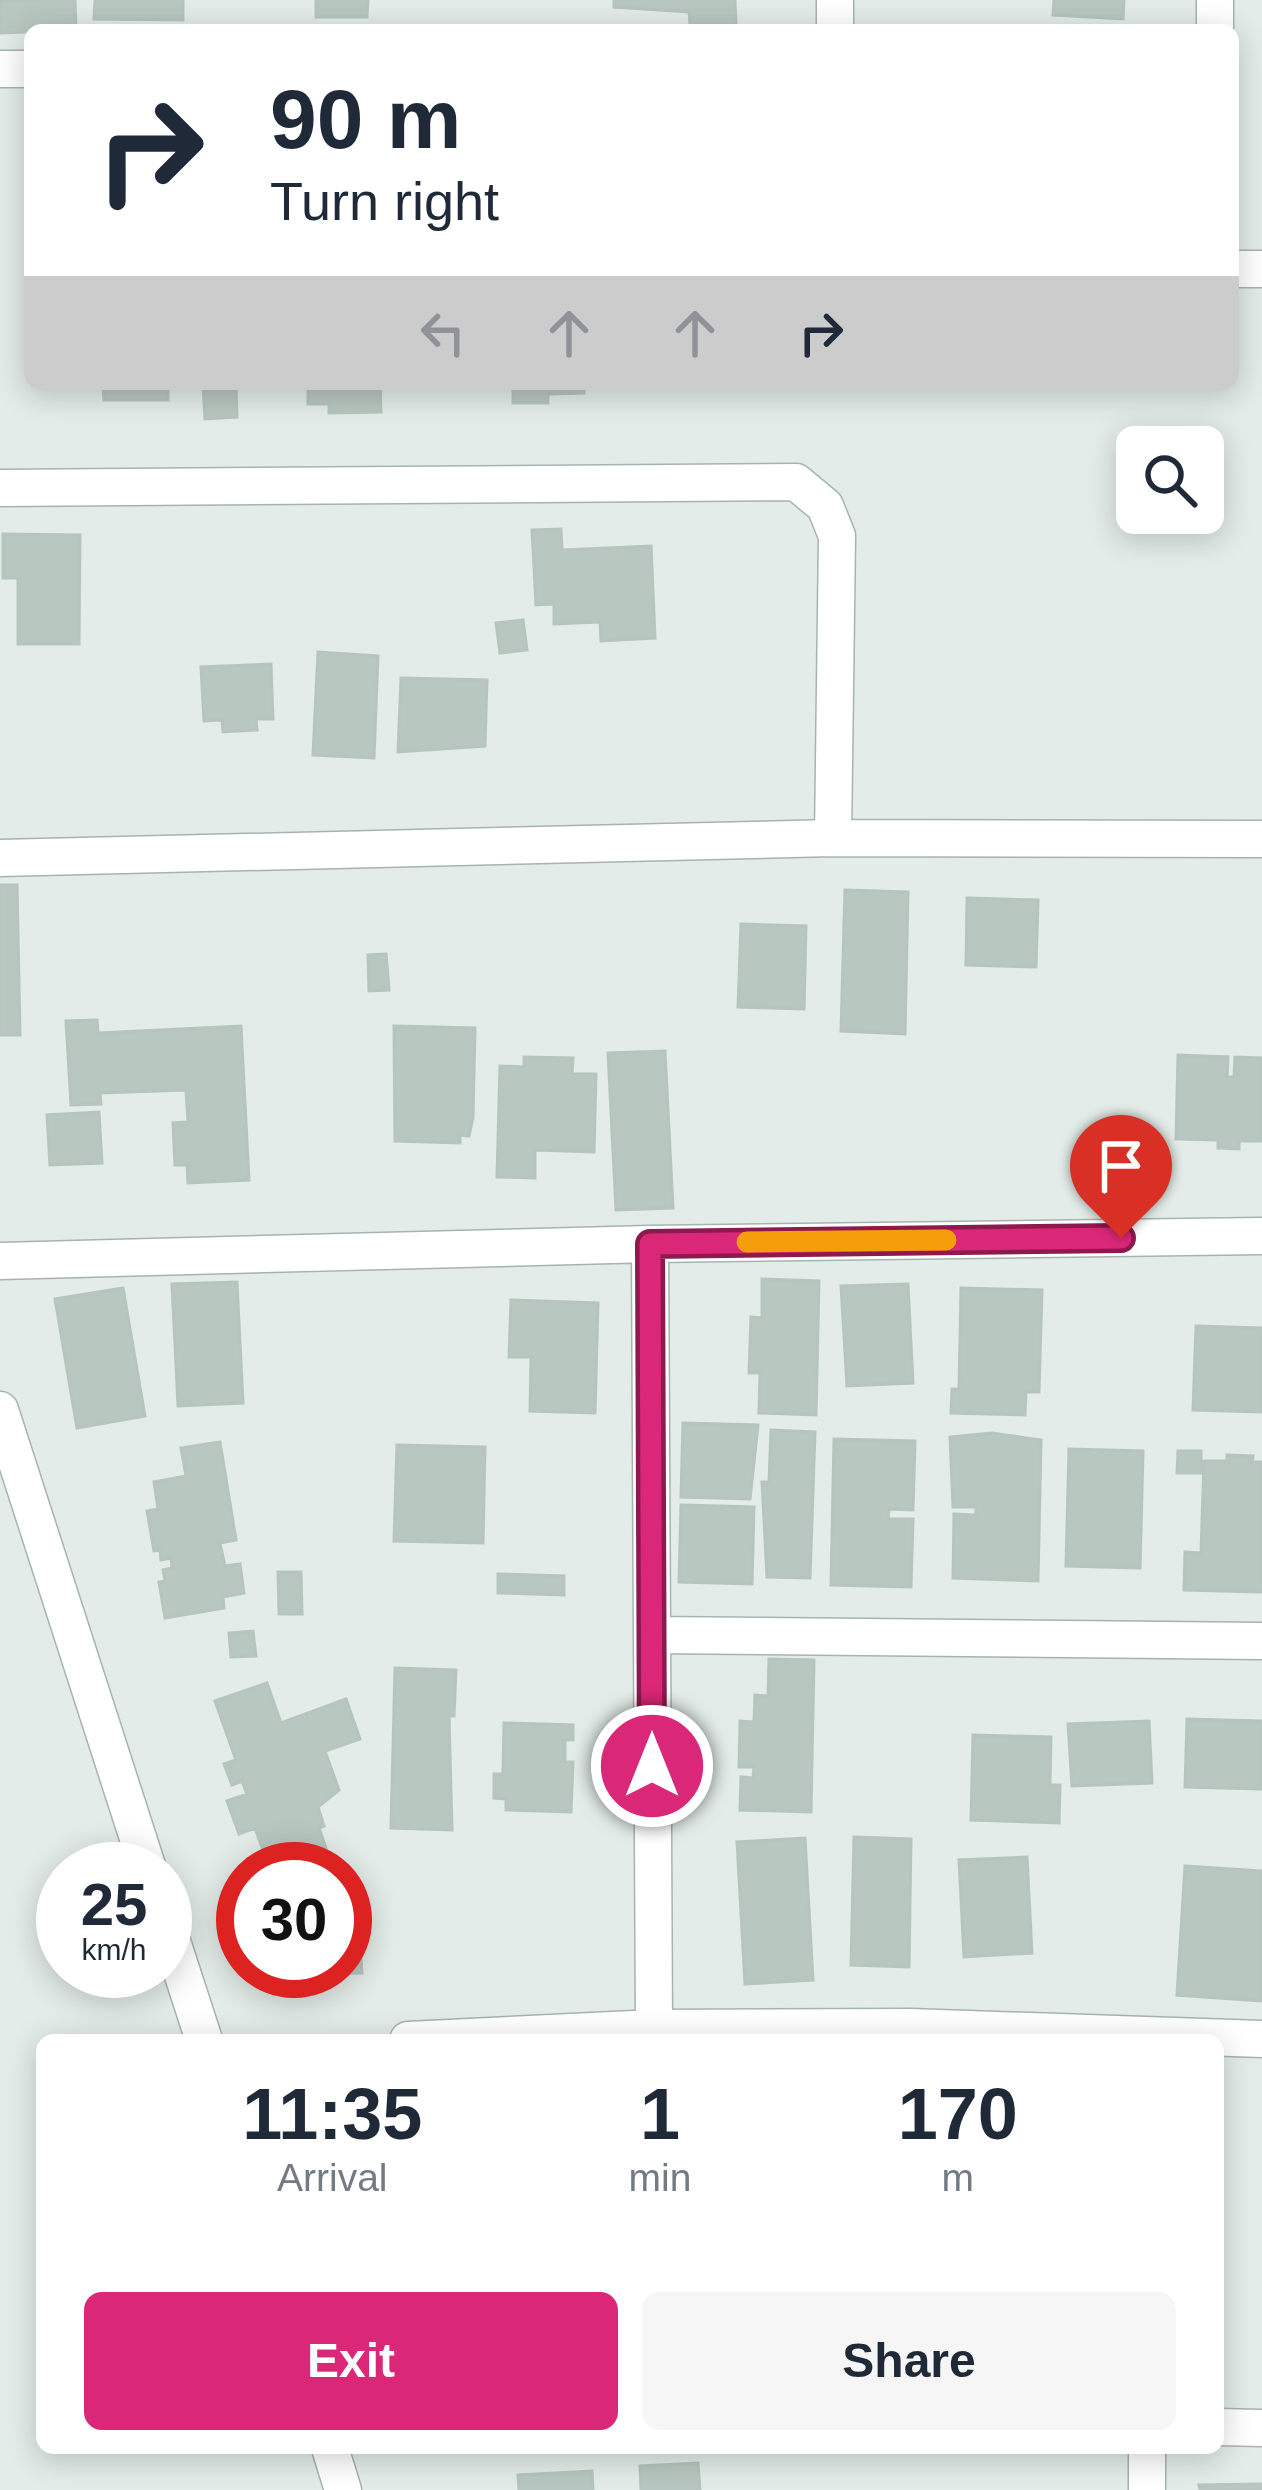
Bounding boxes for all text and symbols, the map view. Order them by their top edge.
icon: right [72,72,228,228]
text: 90 m [270,72,461,166]
text: Turn right [270,171,499,231]
icon: left [410,300,476,366]
icon: ahead [536,300,602,366]
icon: ahead [662,300,728,366]
icon: right [788,300,854,366]
map controls [1116,426,1224,534]
button: search [1116,426,1224,534]
pin [1070,1115,1172,1238]
icon: arrive [1088,1133,1154,1199]
position arrow [589,1703,715,1829]
speed limit sign: 30 [216,1842,372,1998]
text: 25 [81,1871,147,1938]
text: km/h [81,1933,147,1966]
text: 11:35 [242,2074,422,2154]
text: 1 [640,2074,680,2154]
text: 170 [898,2074,1018,2154]
text: Arrival [277,2156,388,2199]
text: min [629,2156,691,2199]
text: m [941,2156,974,2199]
button: Exit [84,2292,618,2430]
button: Share [642,2292,1176,2430]

